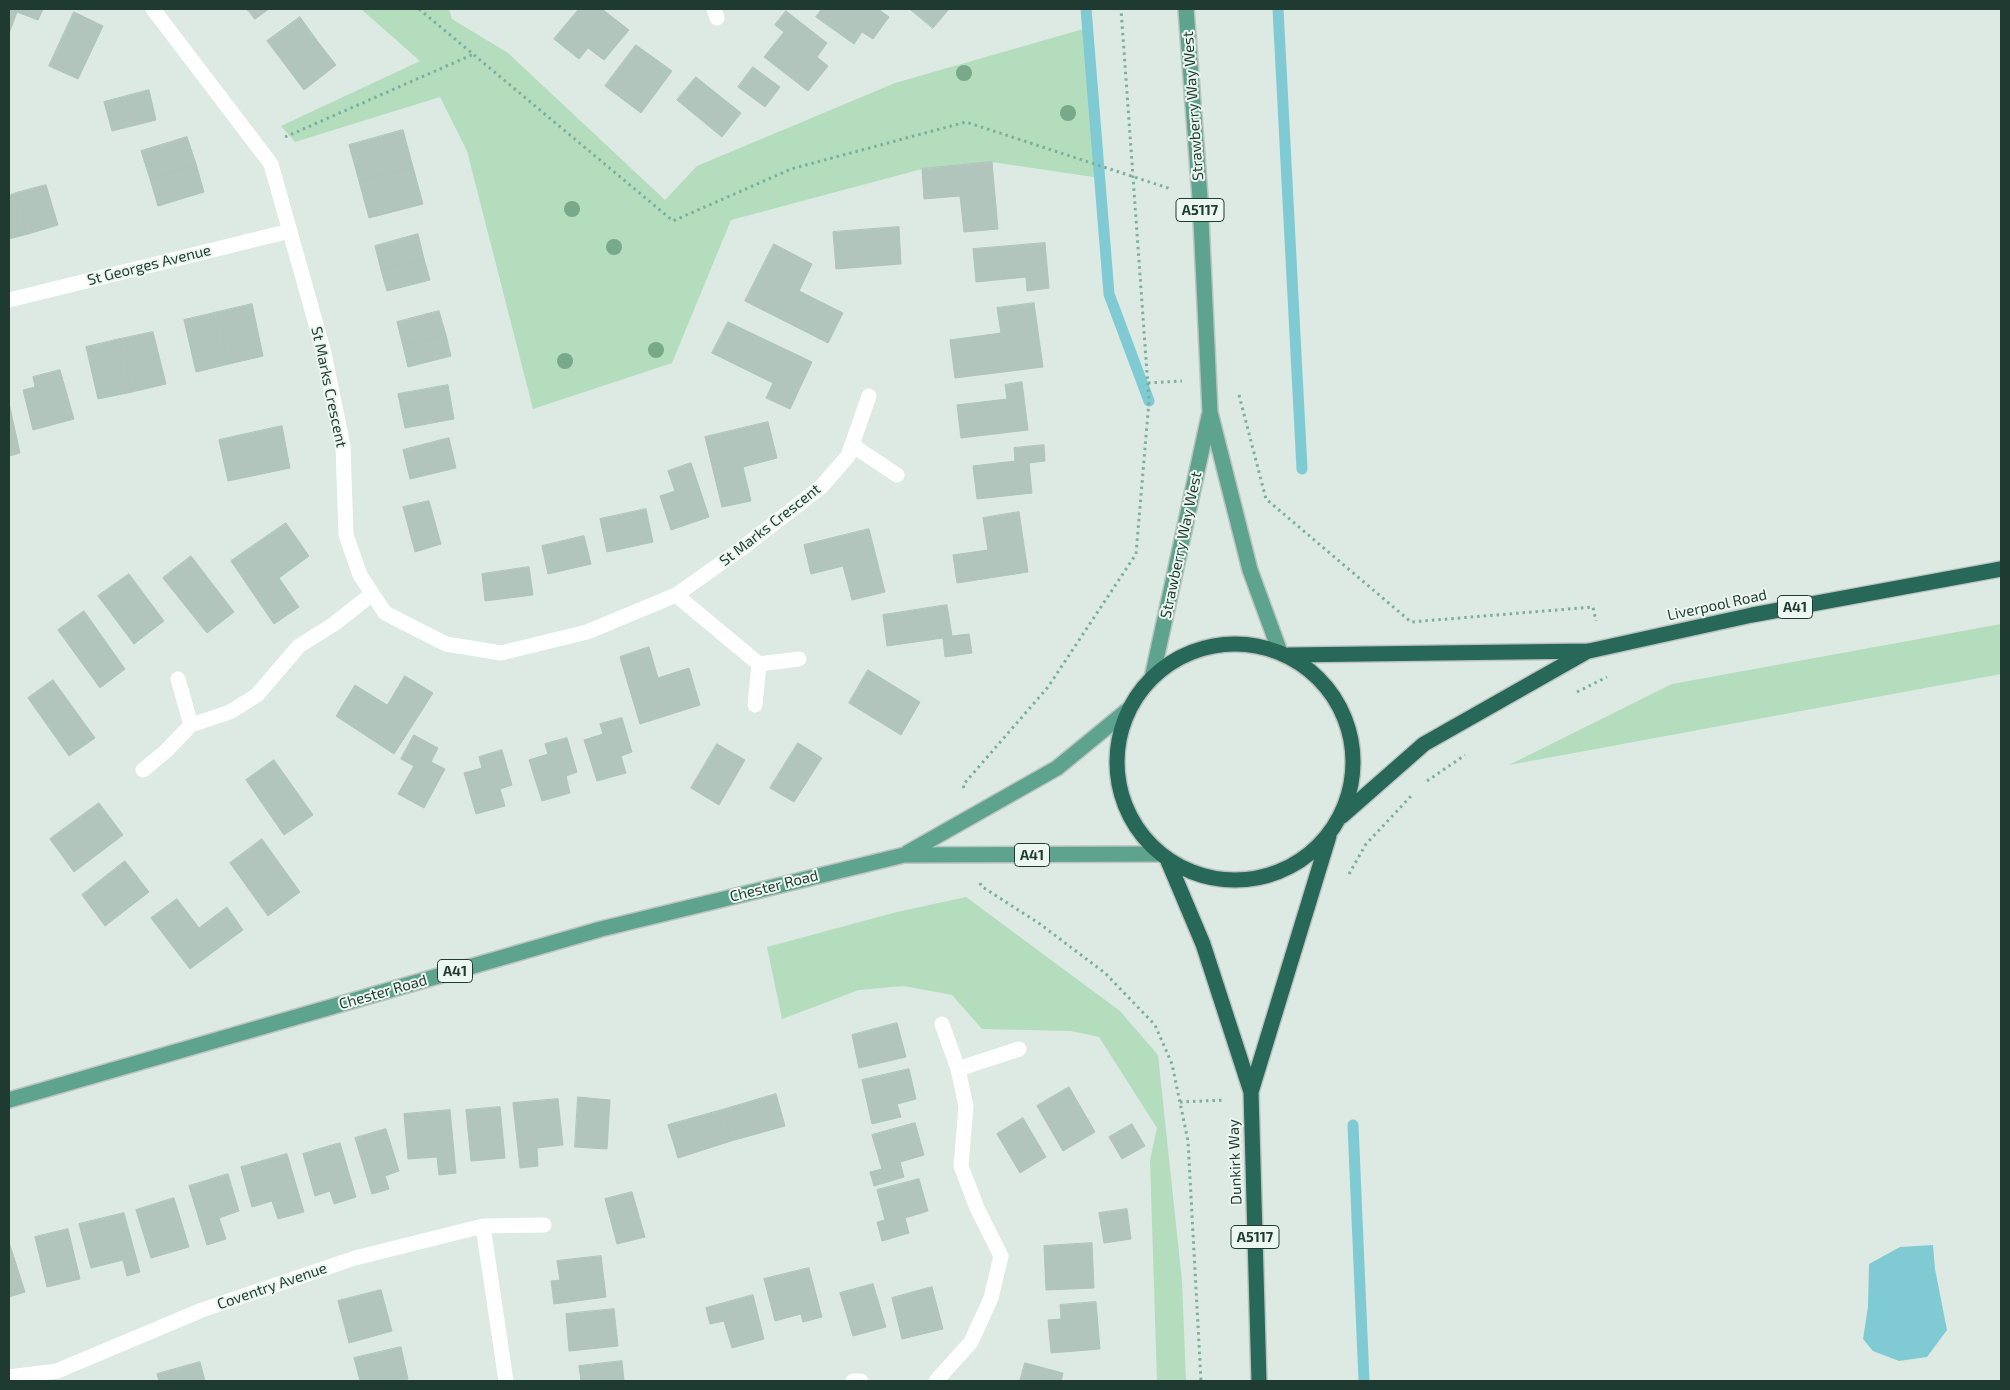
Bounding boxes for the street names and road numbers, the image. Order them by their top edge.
street label: Strawberry Way West [1179,31,1207,181]
road number: A5117 [1176,198,1224,222]
street label: St Georges Avenue [85,241,213,289]
street label: St Marks Crescent [307,325,351,449]
street label: Strawberry Way West [1157,470,1205,620]
street label: St Marks Crescent [716,480,824,570]
street label: Liverpool Road [1666,586,1768,624]
road number: A41 [1778,596,1812,618]
road number: A41 [1014,844,1050,866]
street label: Chester Road [728,866,820,906]
road number: A41 [438,959,472,982]
street label: Chester Road [337,971,429,1013]
street label: Dunkirk Way [1225,1119,1245,1205]
road number: A5117 [1231,1226,1279,1248]
street label: Coventry Avenue [215,1259,329,1313]

